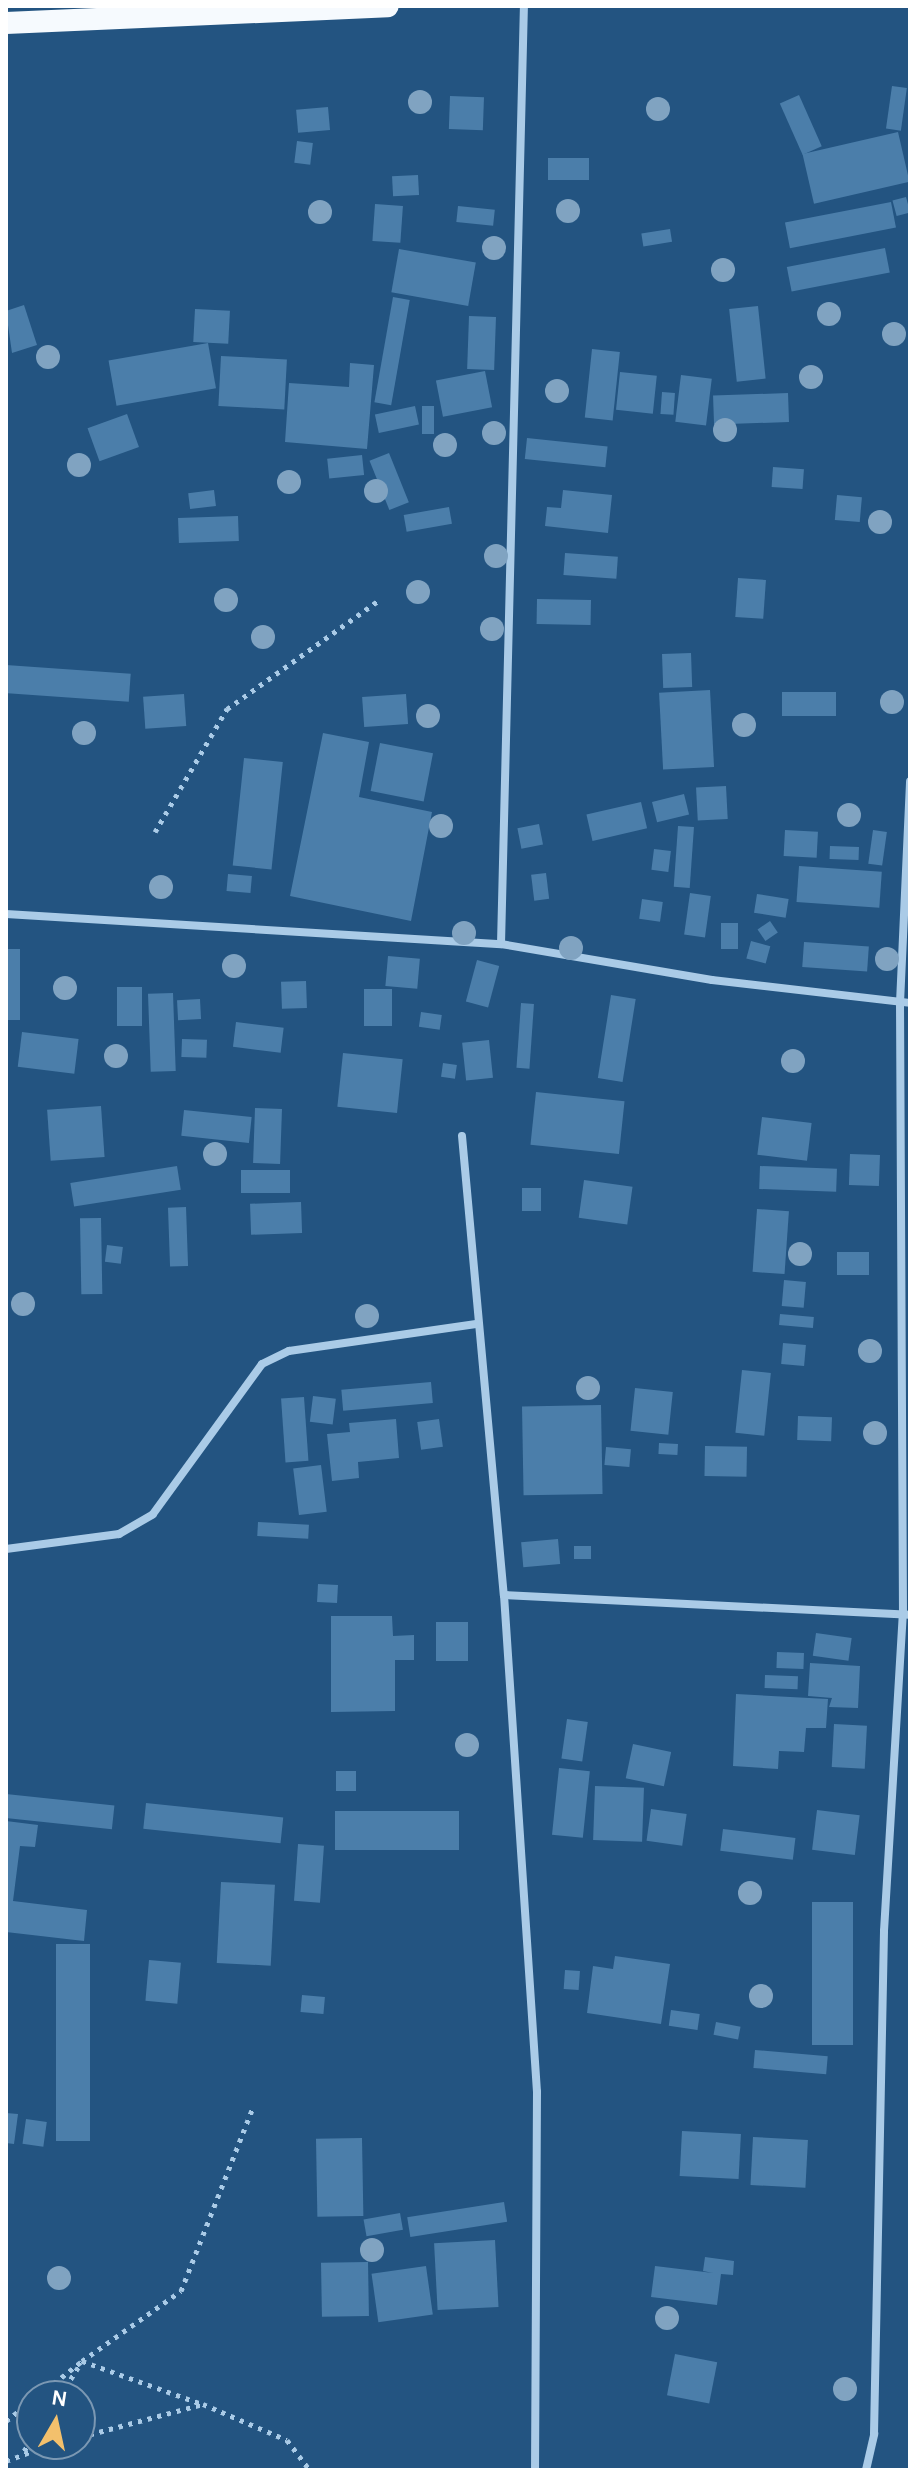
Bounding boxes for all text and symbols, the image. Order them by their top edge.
north arrow [16,2380,96,2460]
text: N [50,2384,69,2412]

